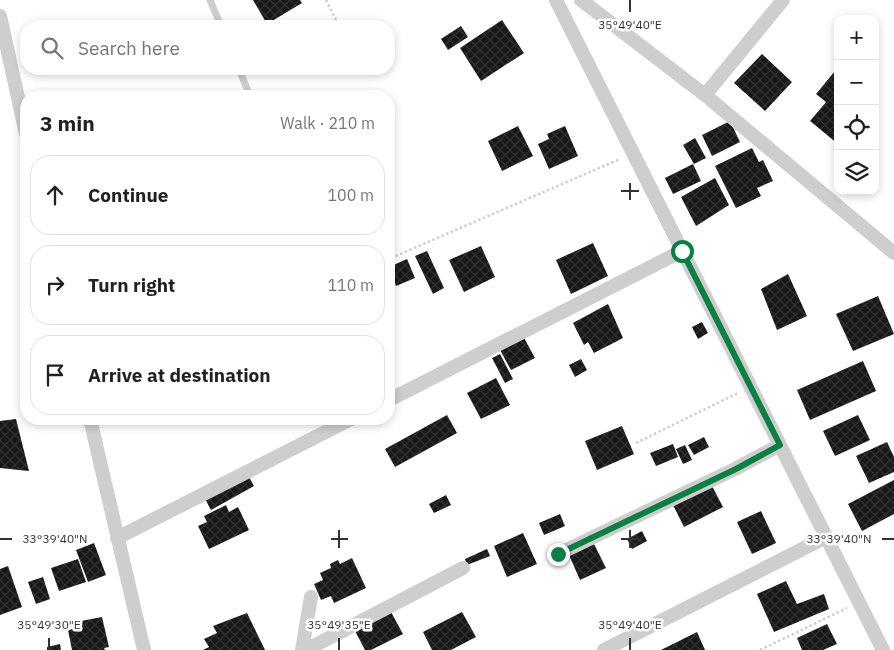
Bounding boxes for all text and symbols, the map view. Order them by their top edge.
map controls [834,15,879,195]
button: + [834,15,879,60]
text: 35°49'40"E [598,17,662,32]
search box [20,20,395,75]
icon: search [38,34,66,62]
text: Search here [78,36,180,60]
button: − [834,60,879,105]
button: locate [834,105,879,150]
text: 3 min [40,109,95,137]
text: Walk · 210 m [280,113,375,133]
button: layers [834,150,879,195]
icon: ahead [41,181,69,209]
text: Continue [88,183,168,207]
text: 100 m [327,185,374,205]
route start [671,240,694,263]
icon: right [41,271,69,299]
text: Turn right [88,273,175,297]
text: 110 m [327,275,374,295]
icon: arrive [41,361,69,389]
text: Arrive at destination [88,363,271,387]
text: 33°39'40"N [22,531,88,546]
text: 33°39'40"N [806,531,872,546]
route end [547,543,570,566]
text: 35°49'30"E [17,617,81,632]
text: 35°49'35"E [307,617,371,632]
text: 35°49'40"E [598,617,662,632]

